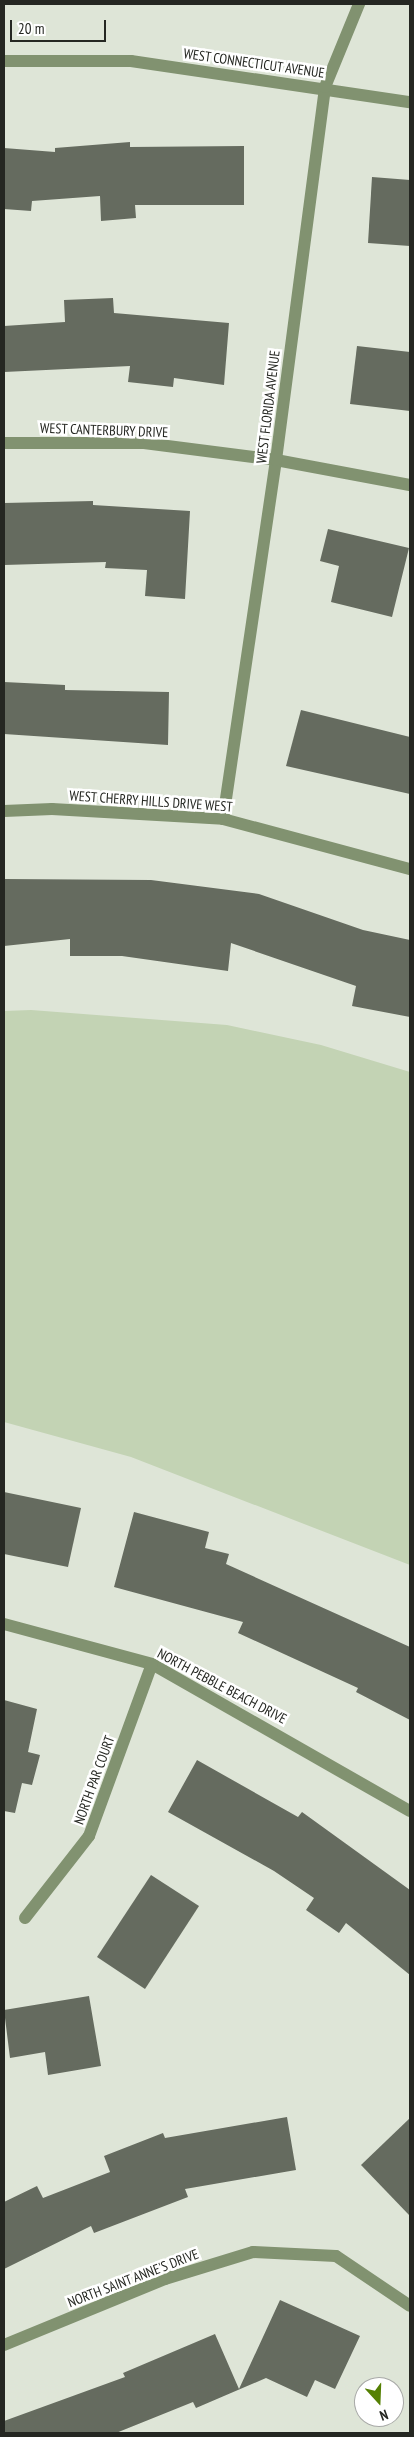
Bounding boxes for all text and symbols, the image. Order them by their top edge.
scale bar [12,10,109,42]
text: 20 m [18,19,44,38]
street label: WEST CONNECTICUT AVENUE [182,45,326,81]
street label: WEST FLORIDA AVENUE [253,349,283,465]
street label: WEST CANTERBURY DRIVE [39,419,169,441]
street label: WEST CHERRY HILLS DRIVE WEST [68,787,234,815]
street label: NORTH PEBBLE BEACH DRIVE [155,1645,289,1727]
street label: NORTH PAR COURT [70,1733,118,1827]
street label: NORTH SAINT ANNE'S DRIVE [65,2245,201,2311]
north arrow [354,2377,404,2427]
text: N [377,2405,390,2425]

